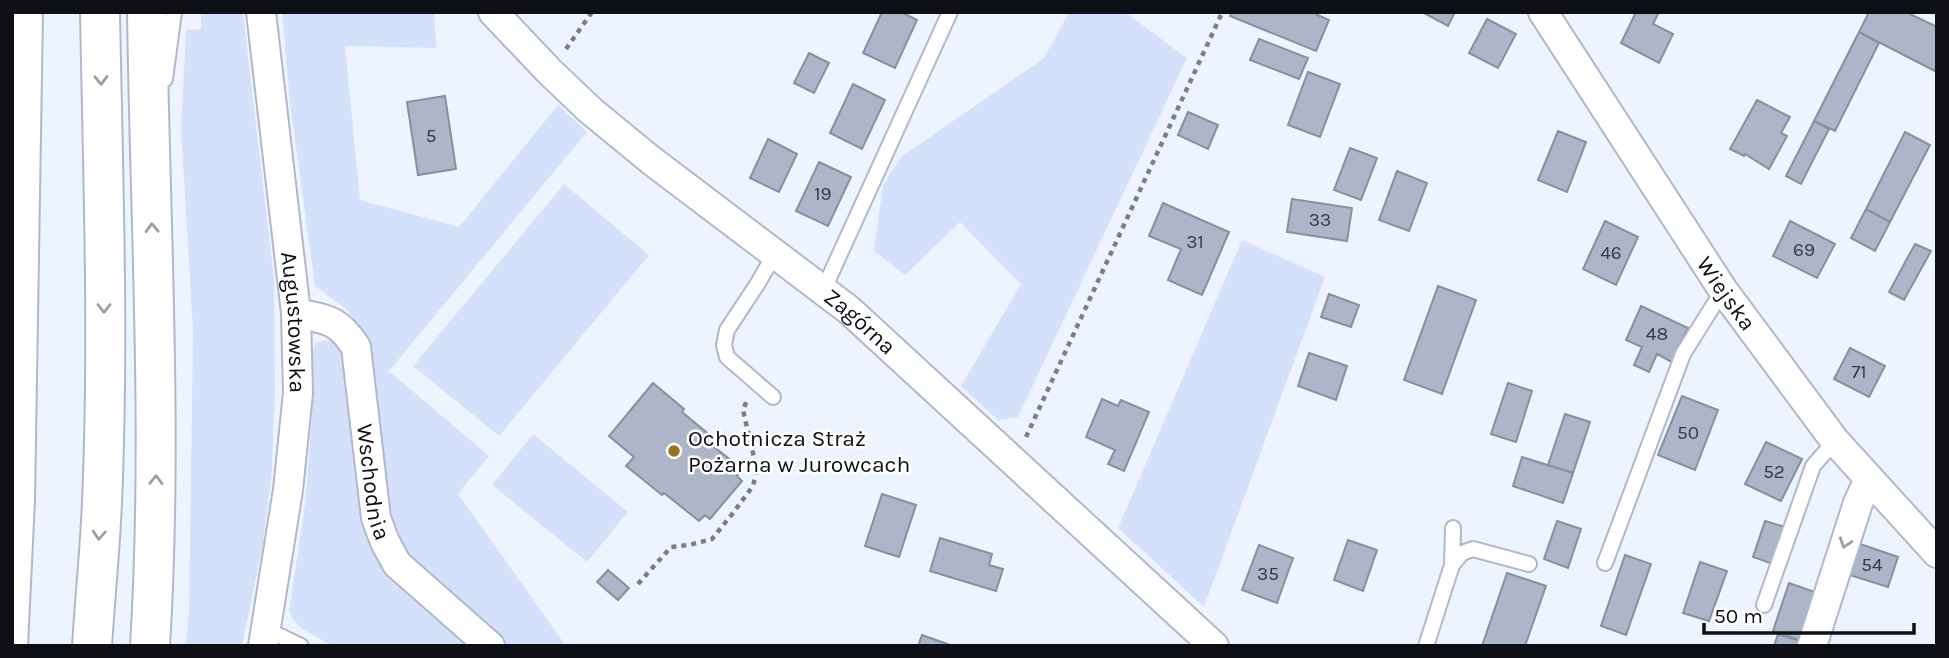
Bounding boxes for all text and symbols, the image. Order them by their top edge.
one-way arrow [94,75,109,86]
house number: 5 [426,125,436,147]
house number: 19 [814,183,832,205]
house number: 33 [1309,209,1331,231]
one-way arrow [144,222,160,232]
house number: 31 [1186,231,1204,253]
house number: 69 [1793,239,1815,261]
house number: 46 [1600,242,1622,264]
street label: Augustowska [275,250,311,393]
street label: Wiejska [1691,251,1762,336]
street label: Zagórna [819,283,902,360]
one-way arrow [96,303,112,314]
house number: 48 [1646,323,1668,345]
house number: 71 [1851,361,1867,383]
street label: Wschodnia [352,422,397,544]
house number: 50 [1677,422,1699,444]
place label: Ochotnicza Straż Pożarna w Jurowcach [688,425,910,478]
marker: Ochotnicza Straż Pożarna w Jurowcach [666,443,682,459]
house number: 52 [1763,461,1785,483]
one-way arrow [149,474,164,485]
one-way arrow [92,530,107,541]
one-way arrow [1839,536,1853,548]
house number: 54 [1861,554,1883,576]
house number: 35 [1257,563,1279,585]
scale bar [1704,592,1914,636]
text: 50 m [1714,604,1763,628]

